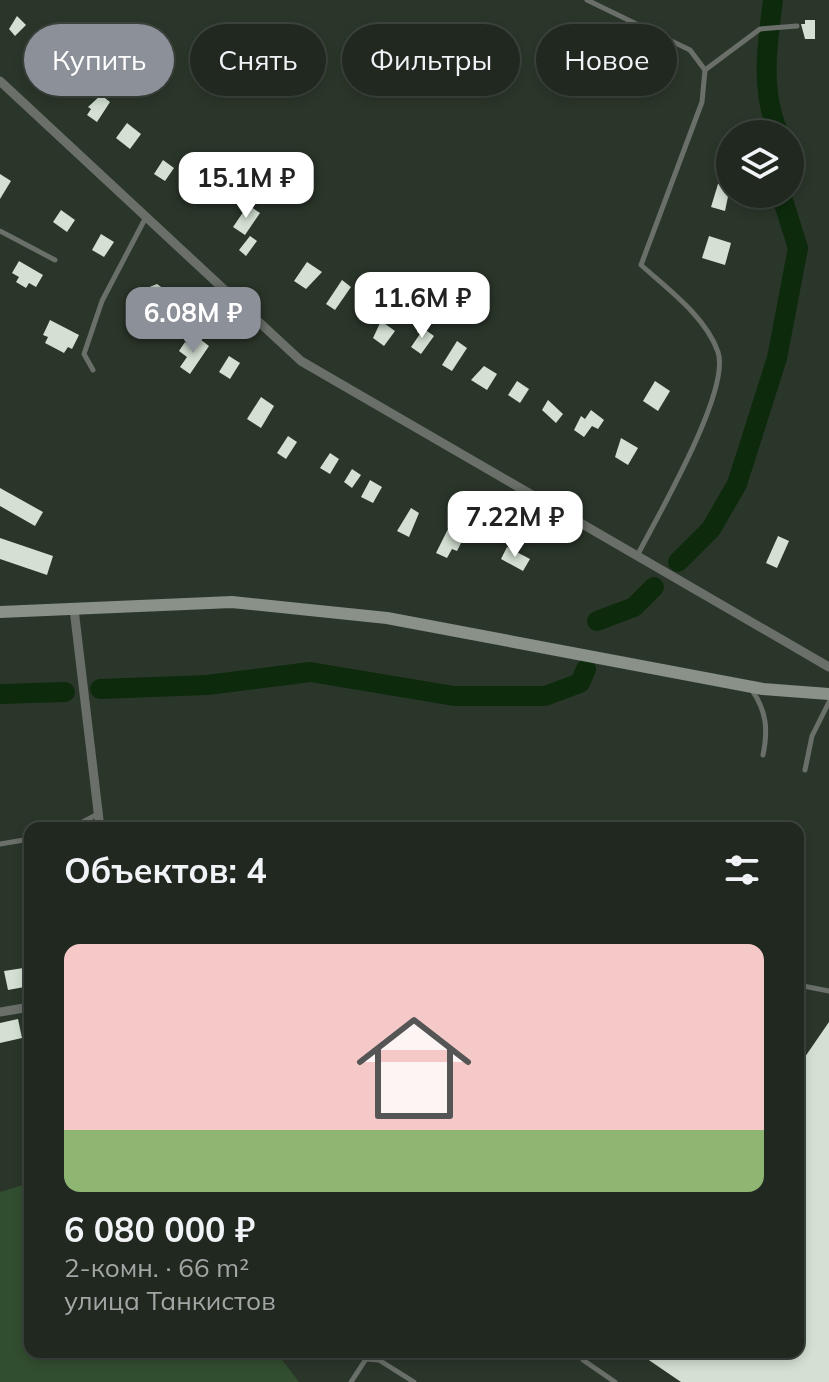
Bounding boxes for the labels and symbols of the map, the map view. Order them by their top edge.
pin: 15.1M ₽ [172,152,320,220]
pin: 11.6M ₽ [348,272,496,340]
pin: 6.08M ₽ [119,287,267,355]
pin: 7.22M ₽ [441,491,589,559]

